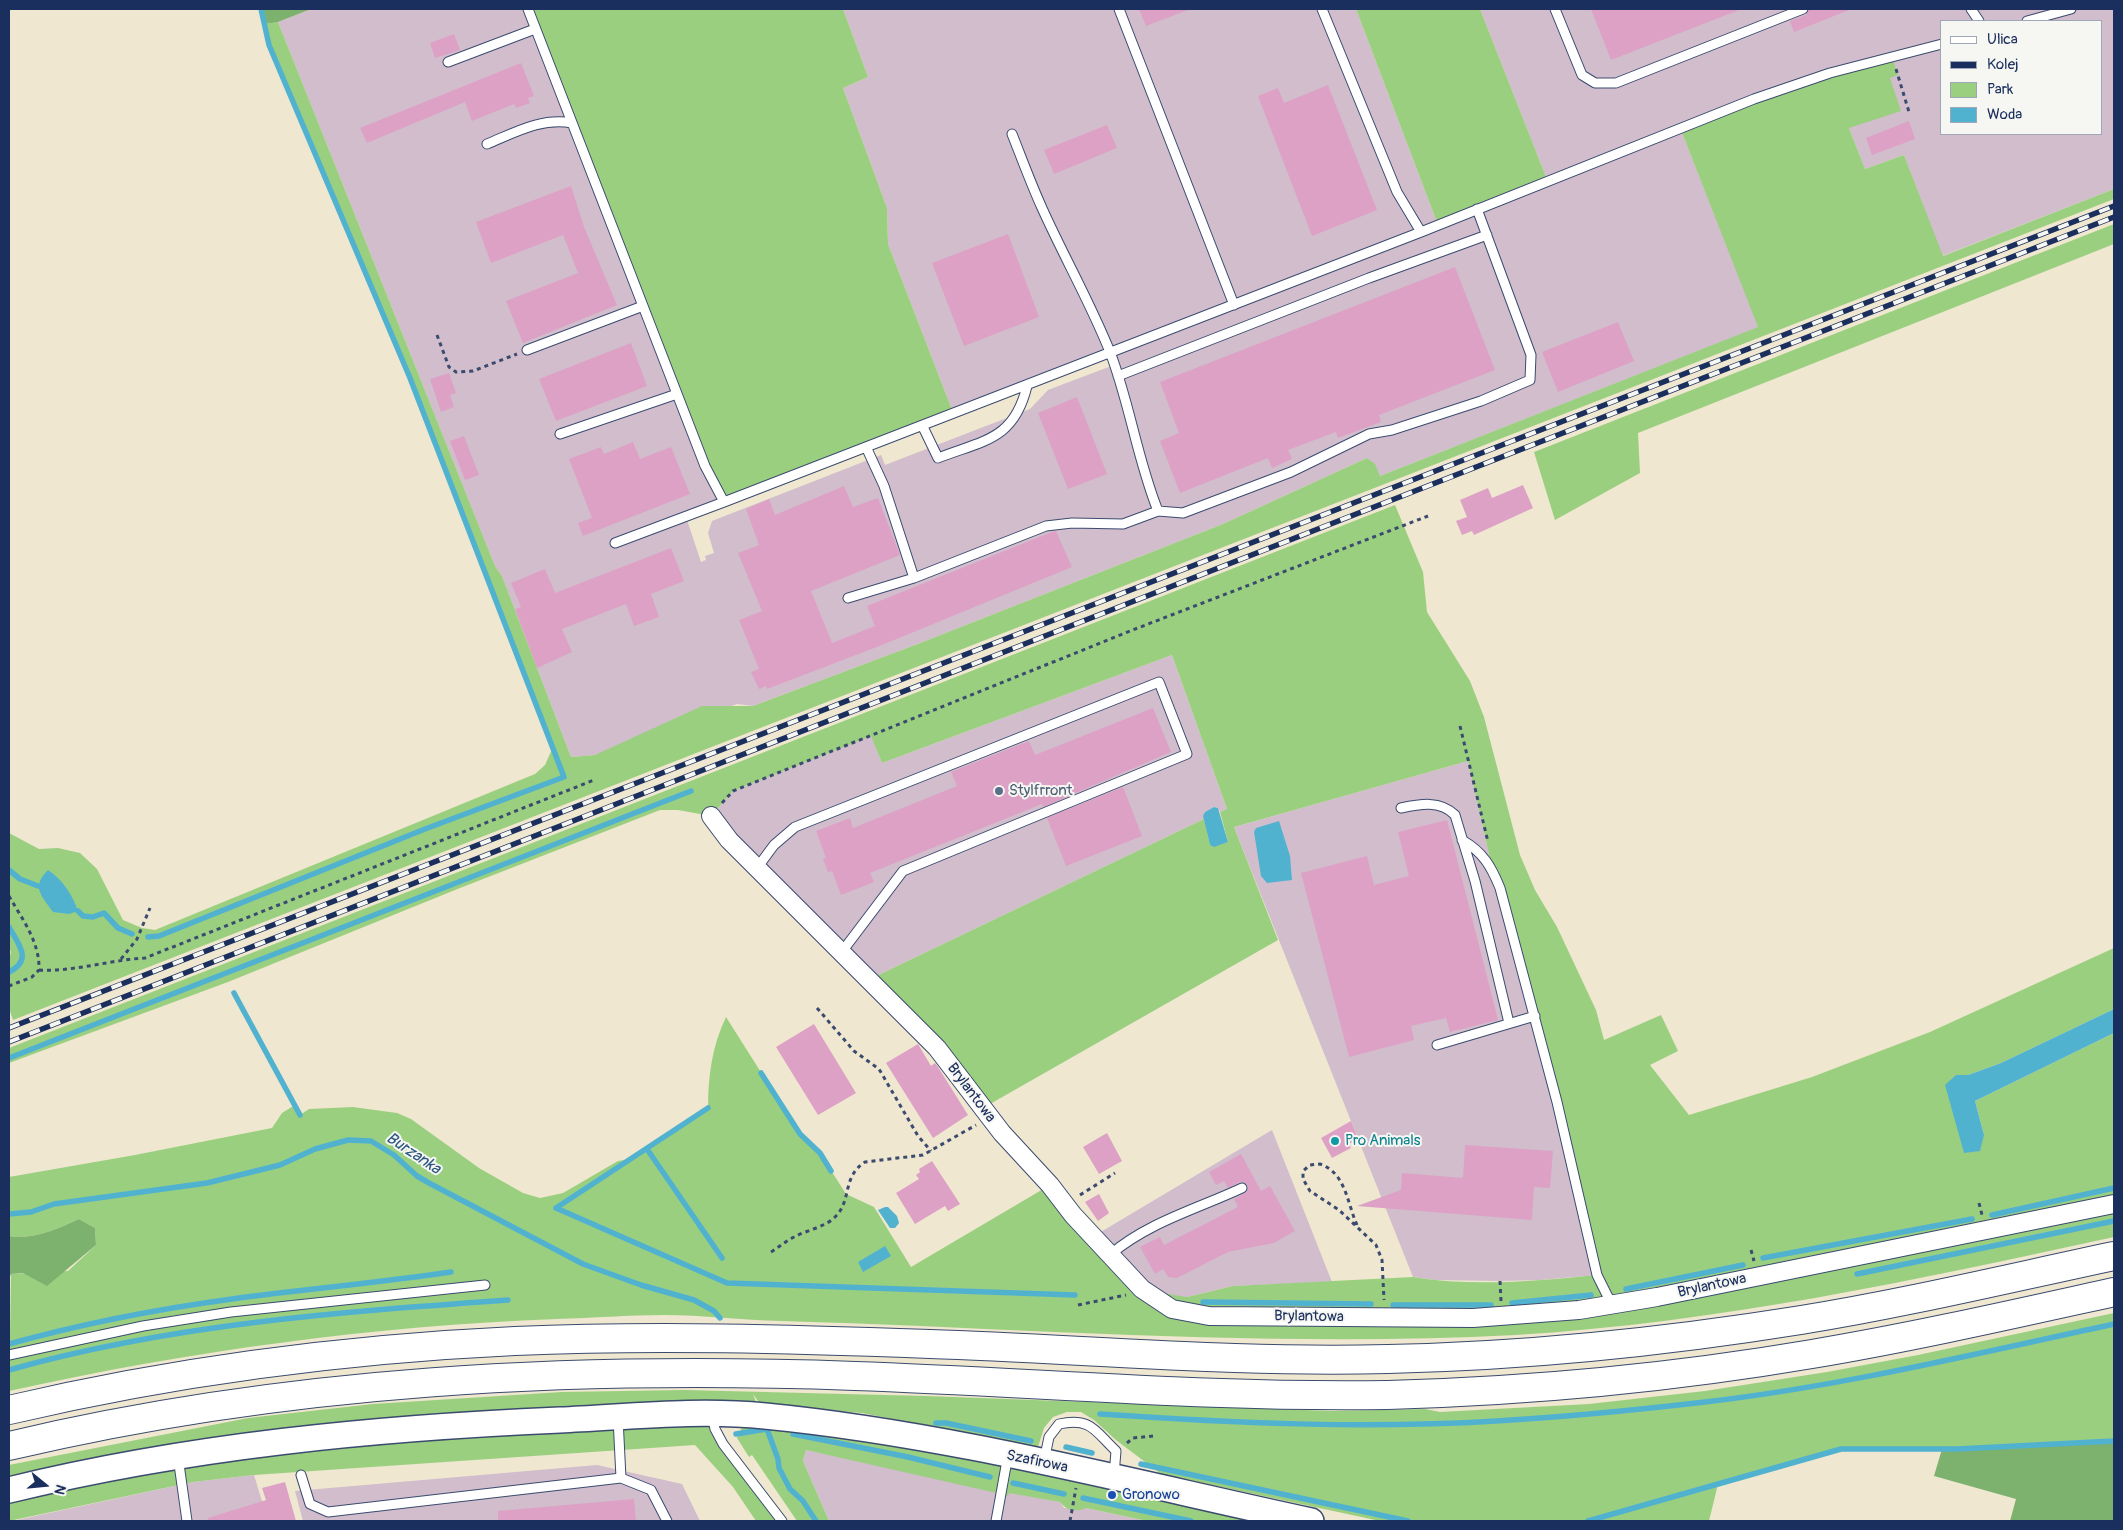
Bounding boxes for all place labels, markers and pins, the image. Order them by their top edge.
place label: Stylfrront [1009,782,1073,800]
marker: Stylfrront [993,785,1005,797]
place label: Pro Animals [1345,1132,1420,1150]
marker: Pro Animals [1329,1135,1341,1147]
place label: Gronowo [1122,1486,1180,1504]
marker: Gronowo [1106,1489,1118,1501]

